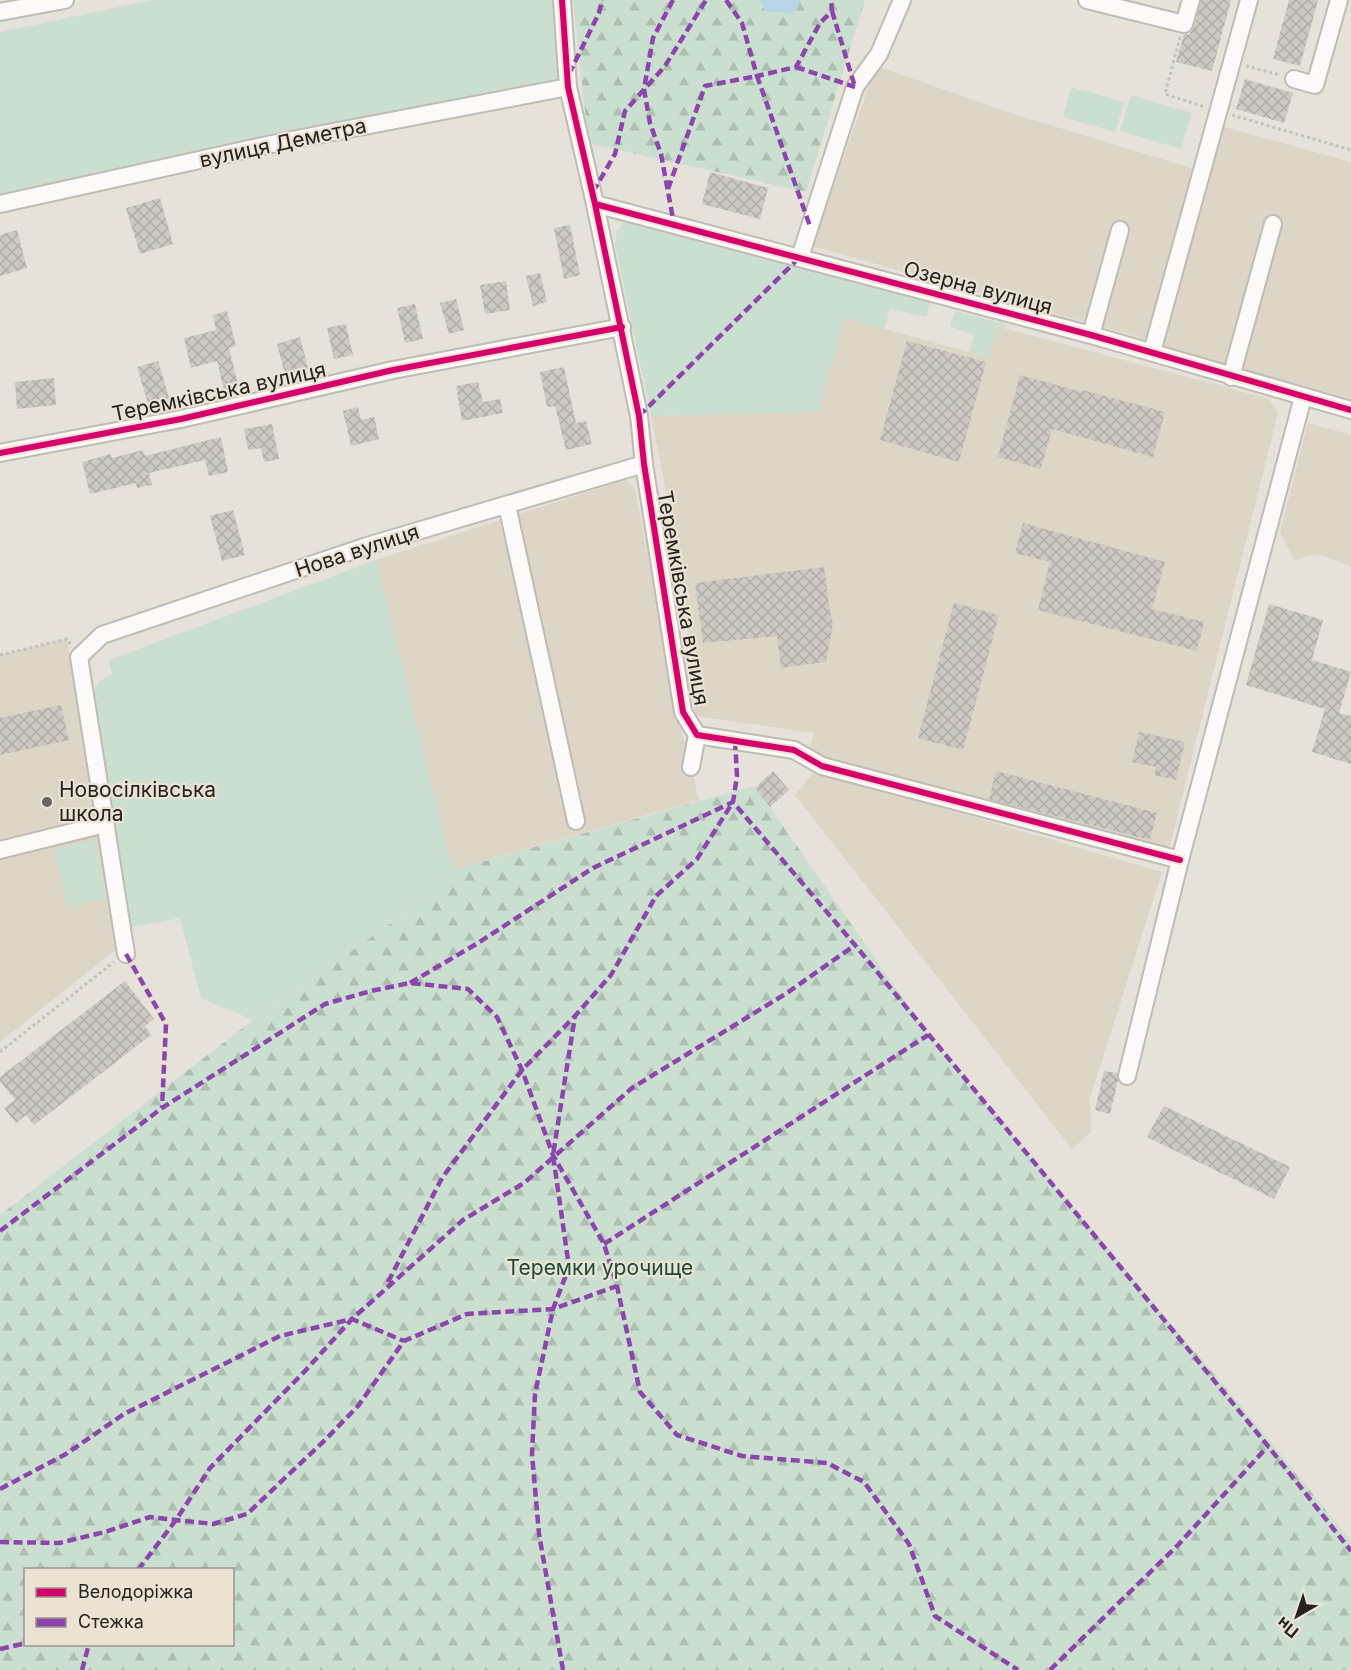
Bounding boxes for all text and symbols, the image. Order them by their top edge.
street label: вулиця Деметра [197,113,369,172]
street label: Озерна вулиця [901,256,1055,319]
street label: Теремківська вулиця [110,357,328,426]
street label: Теремківська вулиця [652,488,715,707]
street label: Нова вулиця [292,519,422,582]
place label: Новосілківська школа [59,777,216,826]
marker: Новосілківська школа [40,795,54,809]
park label: Теремки урочище [507,1255,693,1280]
legend [24,1568,234,1646]
text: Велодоріжка [78,1581,193,1602]
north arrow [1267,1586,1327,1646]
text: Стежка [78,1611,144,1632]
text: Пн [1273,1613,1302,1642]

